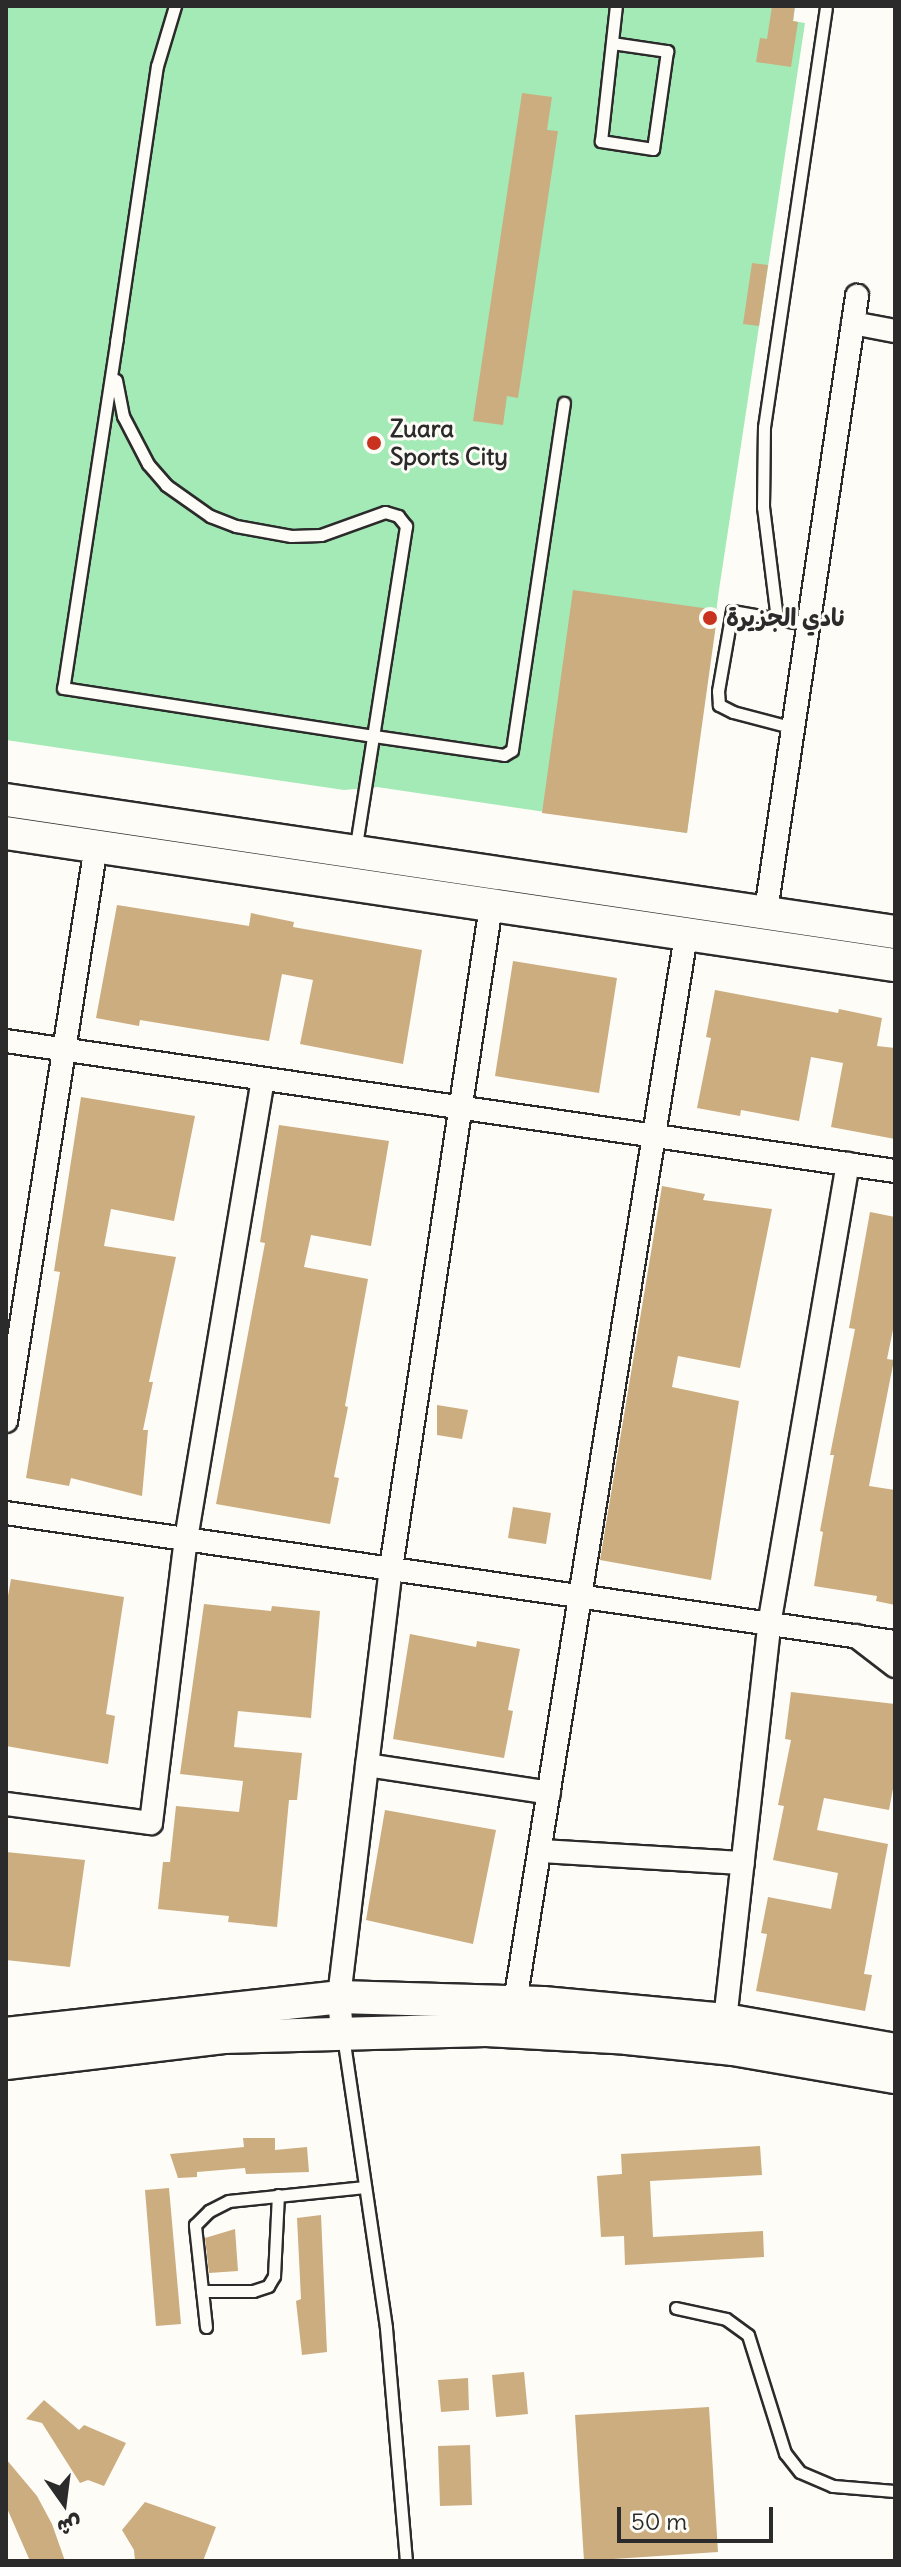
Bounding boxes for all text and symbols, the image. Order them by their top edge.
place label: Zuara Sports City [390,415,508,471]
marker: Zuara Sports City [365,434,383,452]
place label: نادي الجزيرة [726,604,845,632]
marker: نادي الجزيرة [701,609,719,627]
north arrow [24,2463,104,2543]
scale bar [621,2491,777,2541]
text: 50 m [631,2506,687,2536]
text: ش [55,2510,85,2543]

